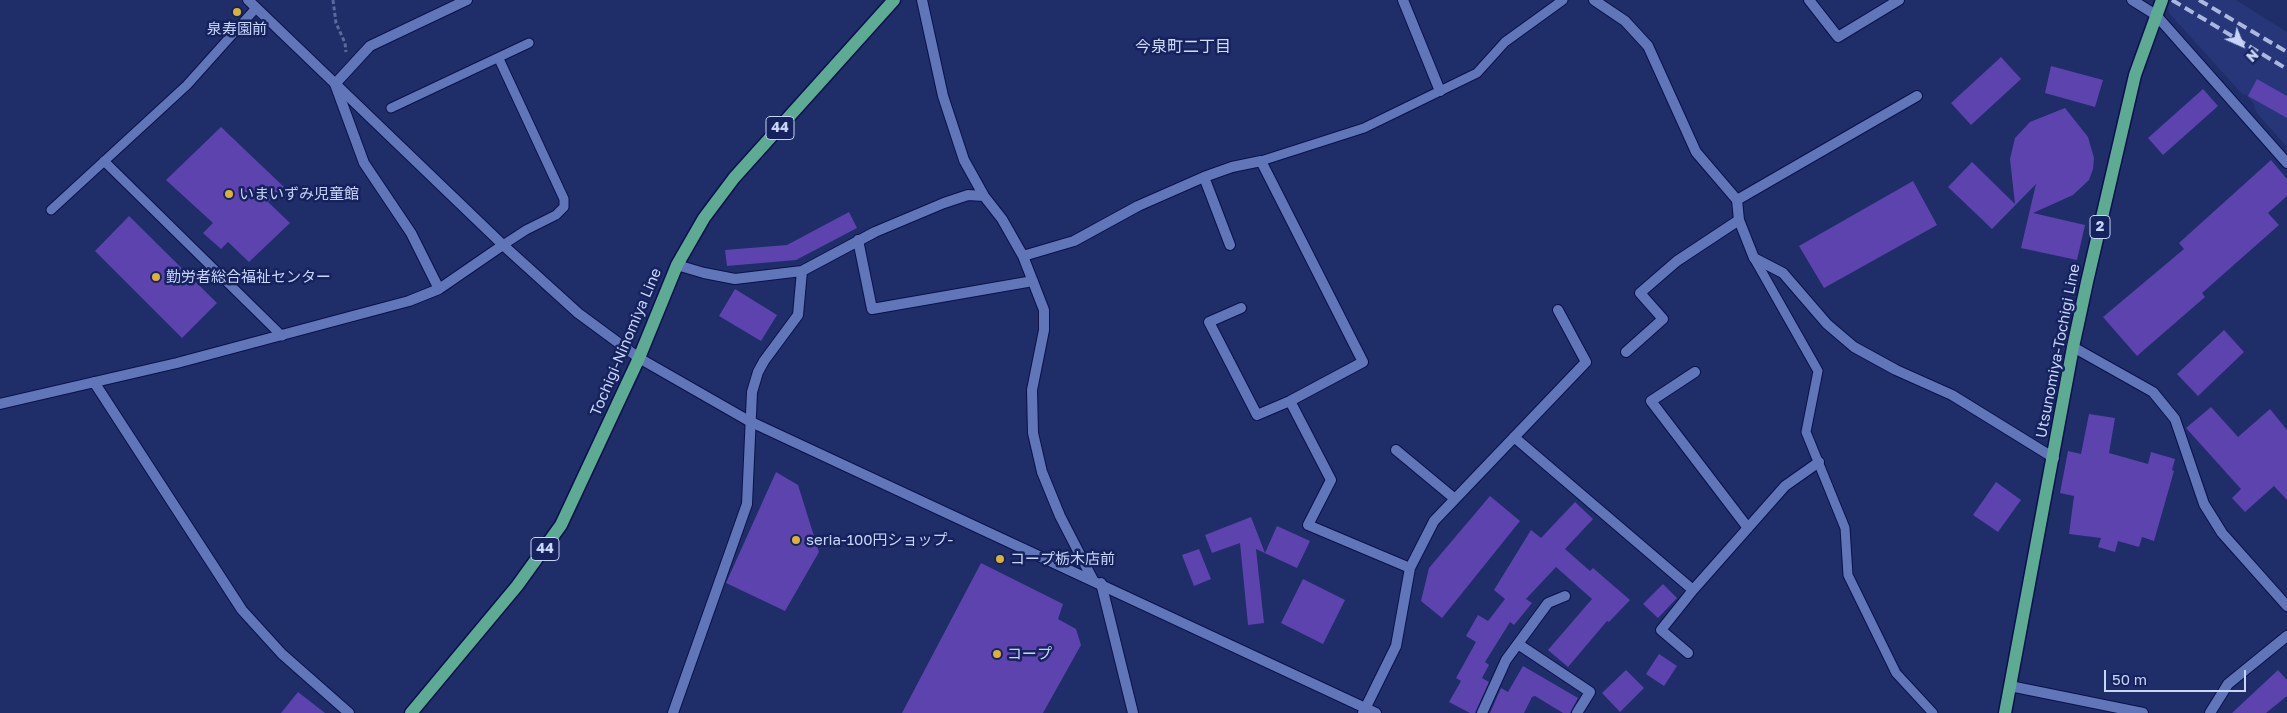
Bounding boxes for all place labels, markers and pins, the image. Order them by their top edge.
marker: 泉寿園前 [231,6,243,18]
place label: 泉寿園前 [207,20,267,38]
place label: いまいずみ児童館 [239,185,359,203]
marker: いまいずみ児童館 [223,188,235,200]
place label: 勤労者総合福祉センター [166,268,331,286]
marker: 勤労者総合福祉センター [150,271,162,283]
place label: seria-100円ショップ- [806,531,953,549]
marker: seria-100円ショップ- [790,534,802,546]
place label: コープ栃木店前 [1010,550,1115,568]
marker: コープ栃木店前 [994,553,1006,565]
place label: コープ [1007,645,1052,663]
marker: コープ [991,648,1003,660]

